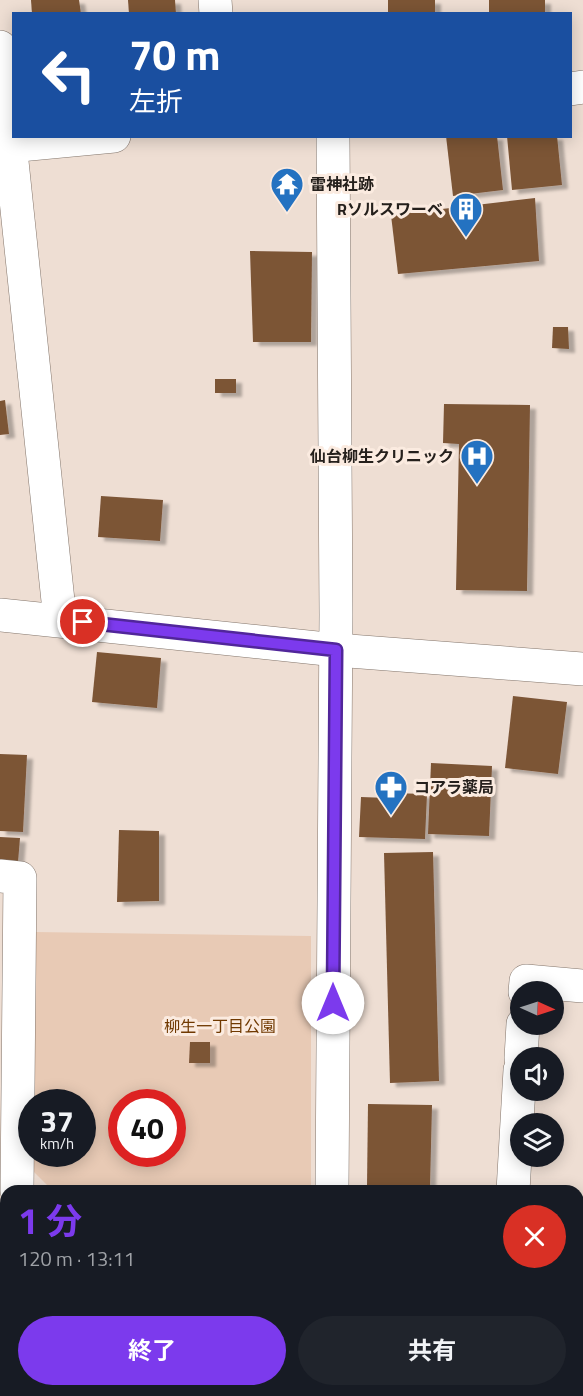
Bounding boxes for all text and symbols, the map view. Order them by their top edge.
text: 70 m [129,22,221,86]
icon: left [30,36,108,114]
text: 左折 [129,80,183,121]
temple icon: 雷神社跡 [269,166,305,213]
place label: 雷神社跡 [310,172,374,196]
building icon: Rソルスワーベ [448,191,484,238]
place label: Rソルスワーベ [337,197,443,221]
hospital icon: 仙台柳生クリニック [459,438,495,485]
place label: 仙台柳生クリニック [309,444,454,468]
pin [57,596,108,647]
icon: arrive [66,605,99,638]
pharmacy icon: コアラ薬局 [373,769,409,816]
place label: コアラ薬局 [414,775,494,799]
position arrow [301,971,365,1035]
north arrow [510,981,564,1035]
map controls [510,981,564,1167]
park label: 柳生一丁目公園 [164,1014,276,1038]
button: sound [510,1047,564,1101]
speed limit sign: 40 [108,1089,186,1167]
text: 37 [40,1098,74,1144]
button: layers [510,1113,564,1167]
text: km/h [40,1132,74,1155]
text: 1 分 [18,1193,82,1248]
button: close [503,1205,566,1268]
text: 120 m · 13:11 [18,1243,135,1274]
button: 終了 [18,1316,286,1385]
button: 共有 [298,1316,566,1385]

